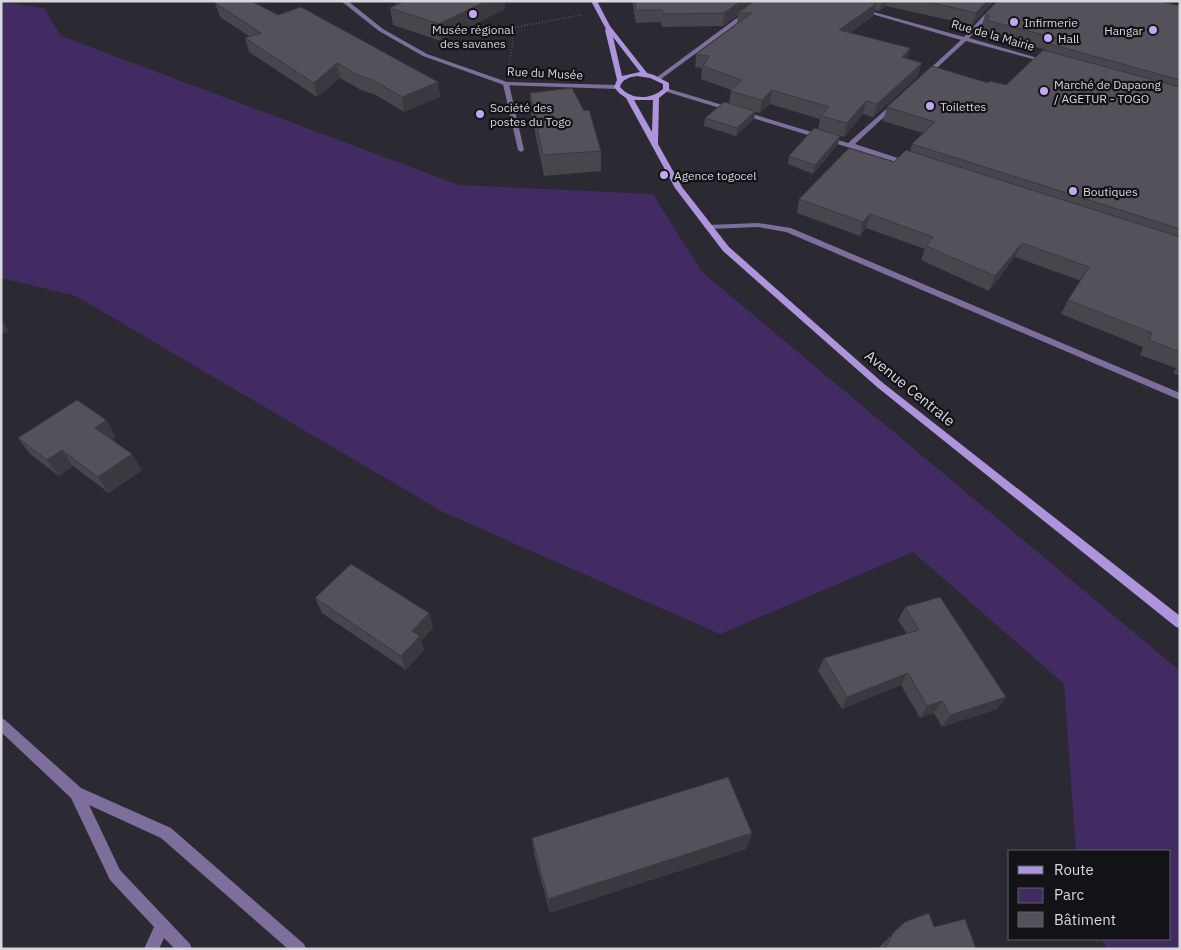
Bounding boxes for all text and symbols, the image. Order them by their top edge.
marker: Musée régional des savanes [467,8,479,20]
place label: Infirmerie [1024,15,1078,30]
street label: Rue de la Mairie [950,16,1037,54]
marker: Infirmerie [1008,16,1020,28]
place label: Musée régional des savanes [432,22,514,51]
place label: Hangar [1104,23,1144,38]
marker: Hangar [1147,24,1159,36]
place label: Hall [1058,31,1079,46]
marker: Hall [1042,32,1054,44]
street label: Rue du Musée [507,64,584,83]
place label: Marché de Dapaong / AGETUR - TOGO [1054,77,1162,106]
marker: Marché de Dapaong / AGETUR - TOGO [1038,85,1050,97]
place label: Toilettes [940,99,987,114]
place label: Société des postes du Togo [490,100,572,129]
marker: Toilettes [924,100,936,112]
marker: Société des postes du Togo [474,108,486,120]
place label: Agence togocel [674,168,756,183]
marker: Agence togocel [658,169,670,181]
place label: Boutiques [1083,184,1138,199]
marker: Boutiques [1067,185,1079,197]
street label: Avenue Centrale [861,346,959,430]
legend [1008,850,1171,940]
text: Route [1054,860,1094,879]
text: Parc [1054,885,1084,904]
text: Bâtiment [1054,910,1116,929]

